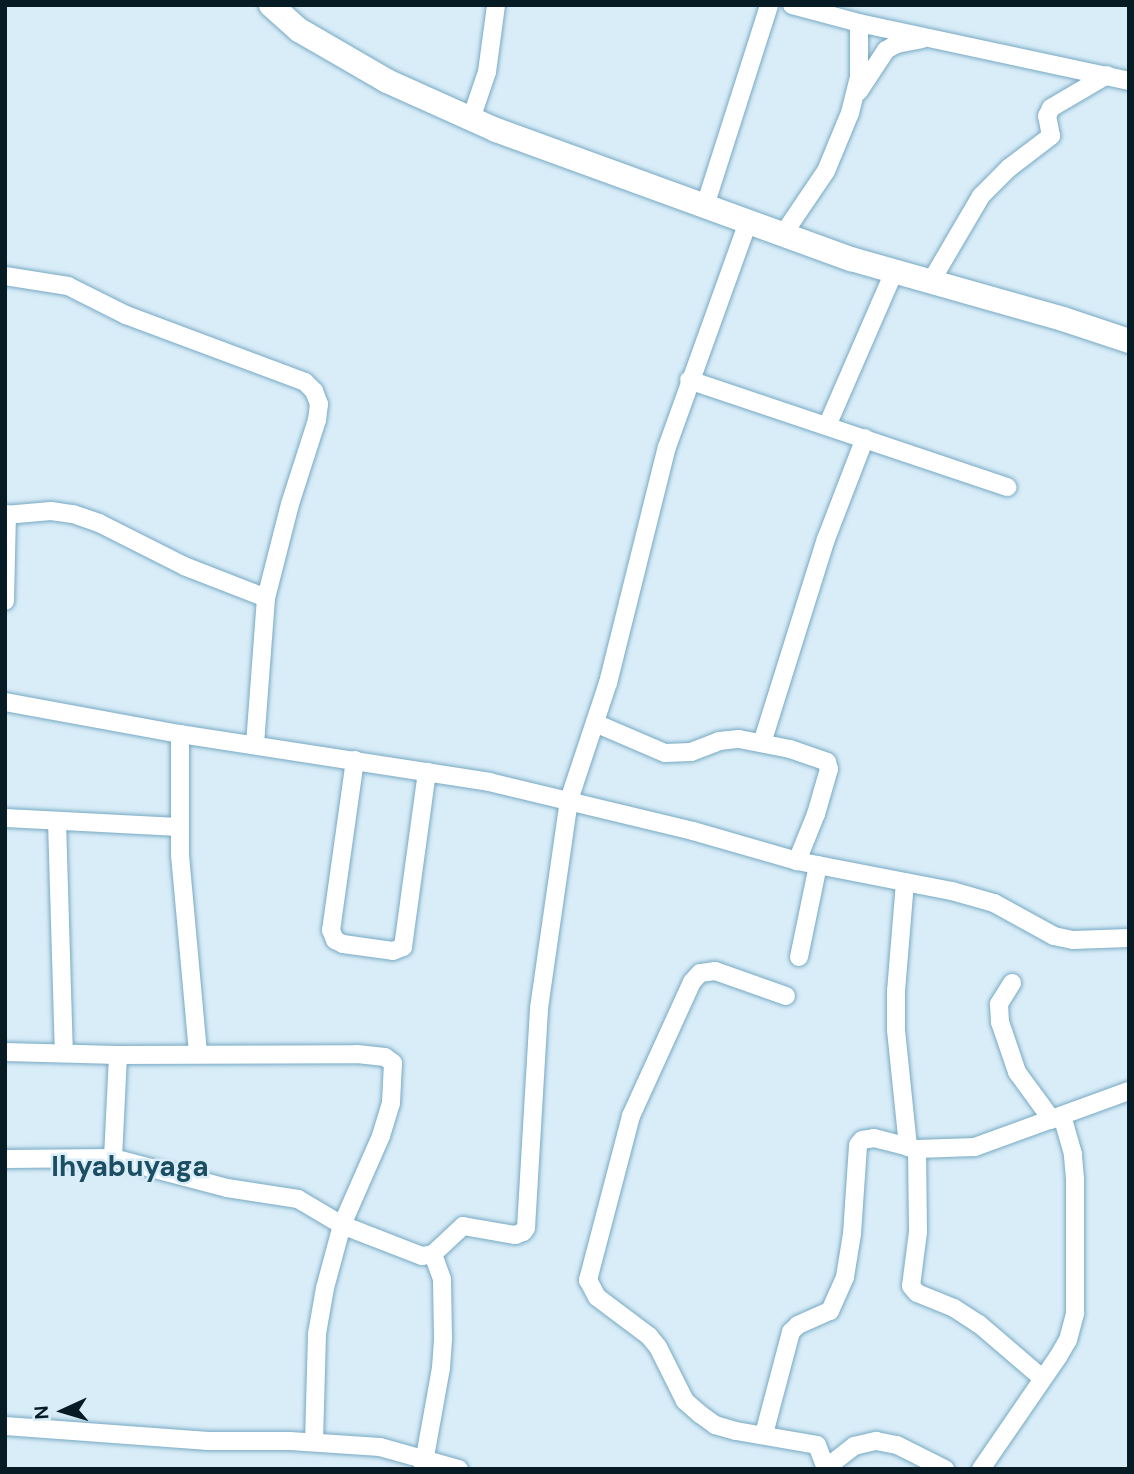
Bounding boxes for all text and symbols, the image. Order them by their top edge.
district label: Ihyabuyaga [51,1150,209,1184]
north arrow [28,1376,98,1446]
text: N [29,1405,55,1420]

